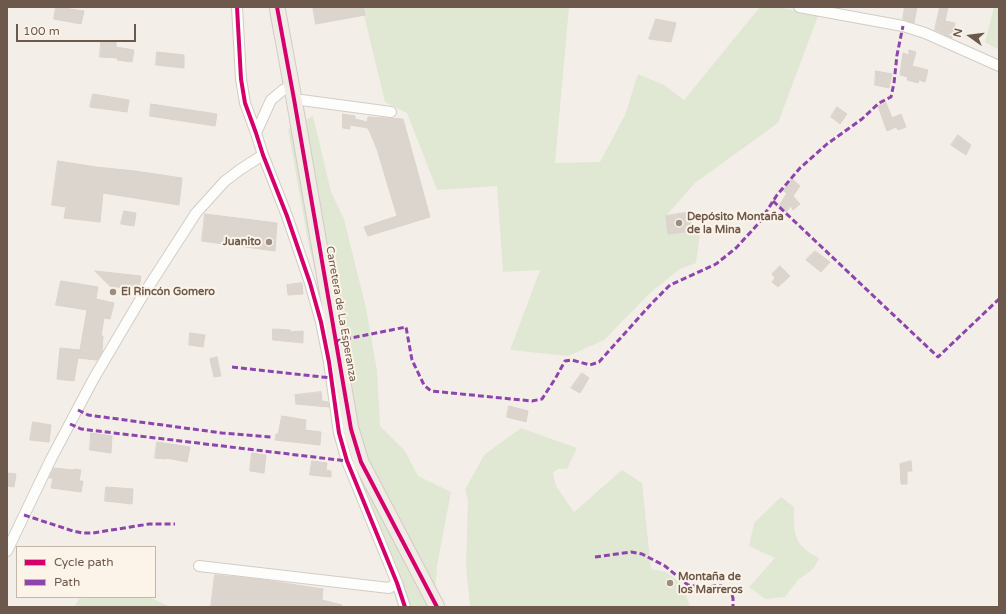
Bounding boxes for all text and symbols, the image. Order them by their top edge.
scale bar [18,16,138,42]
north arrow [950,16,990,56]
text: 100 m [23,24,60,38]
text: N [950,27,965,39]
place label: Depósito Montaña de la Mina [687,210,784,236]
marker: Depósito Montaña de la Mina [674,218,684,228]
place label: Juanito [223,235,261,249]
marker: Juanito [264,237,274,247]
street label: Carretera de La Esperanza [323,245,359,383]
place label: El Rincón Gomero [121,285,215,299]
marker: El Rincón Gomero [108,287,118,297]
legend [16,546,156,598]
text: Cycle path [54,555,113,569]
place label: Montaña de los Marreros [678,570,743,596]
text: Path [54,575,80,589]
marker: Montaña de los Marreros [665,578,675,588]

